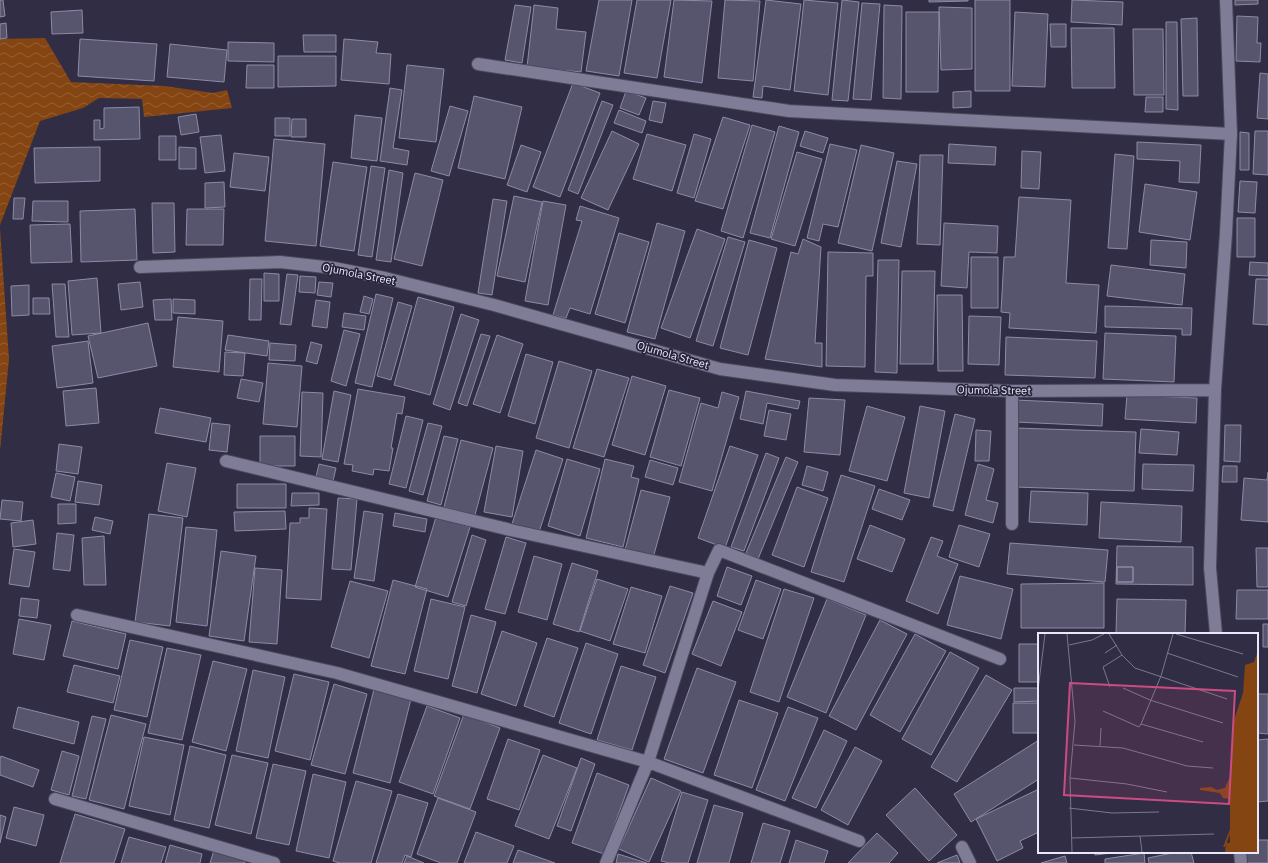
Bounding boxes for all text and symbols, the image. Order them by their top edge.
street label: Ojumola Street [321,260,397,288]
street label: Ojumola Street [635,338,711,372]
street label: Ojumola Street [957,382,1031,398]
inset map [1038,633,1258,853]

